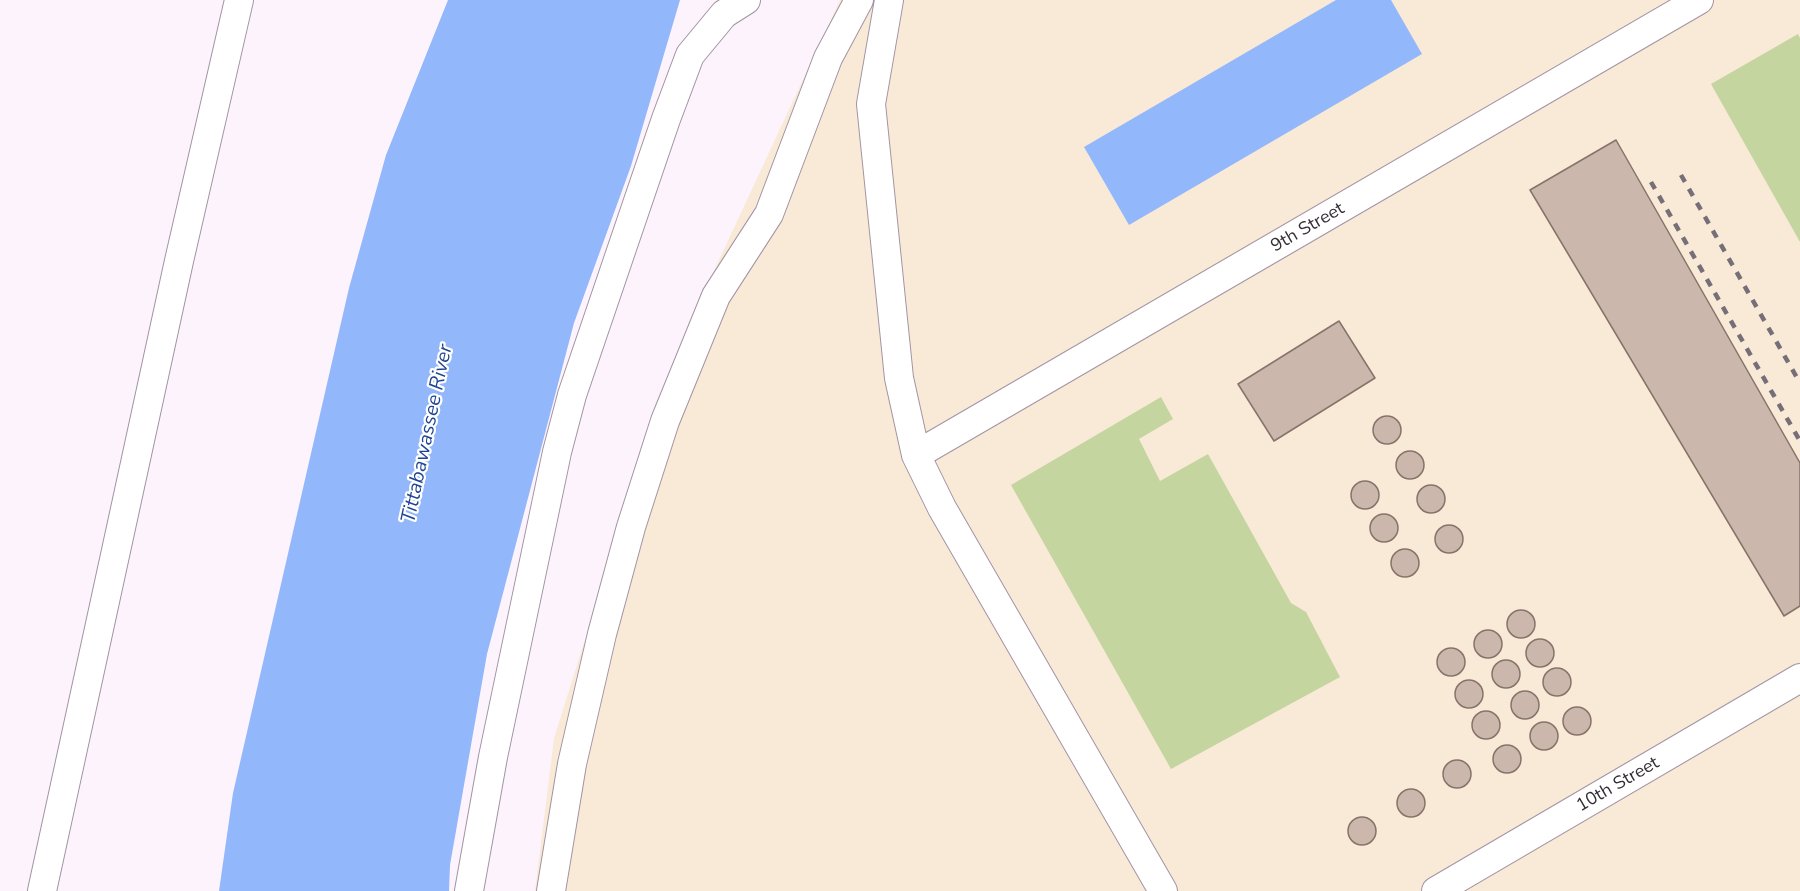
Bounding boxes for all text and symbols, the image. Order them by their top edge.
street label: 9th Street [1267,198,1349,258]
water label: Tittabawassee River [397,342,459,526]
street label: 10th Street [1573,753,1663,817]

